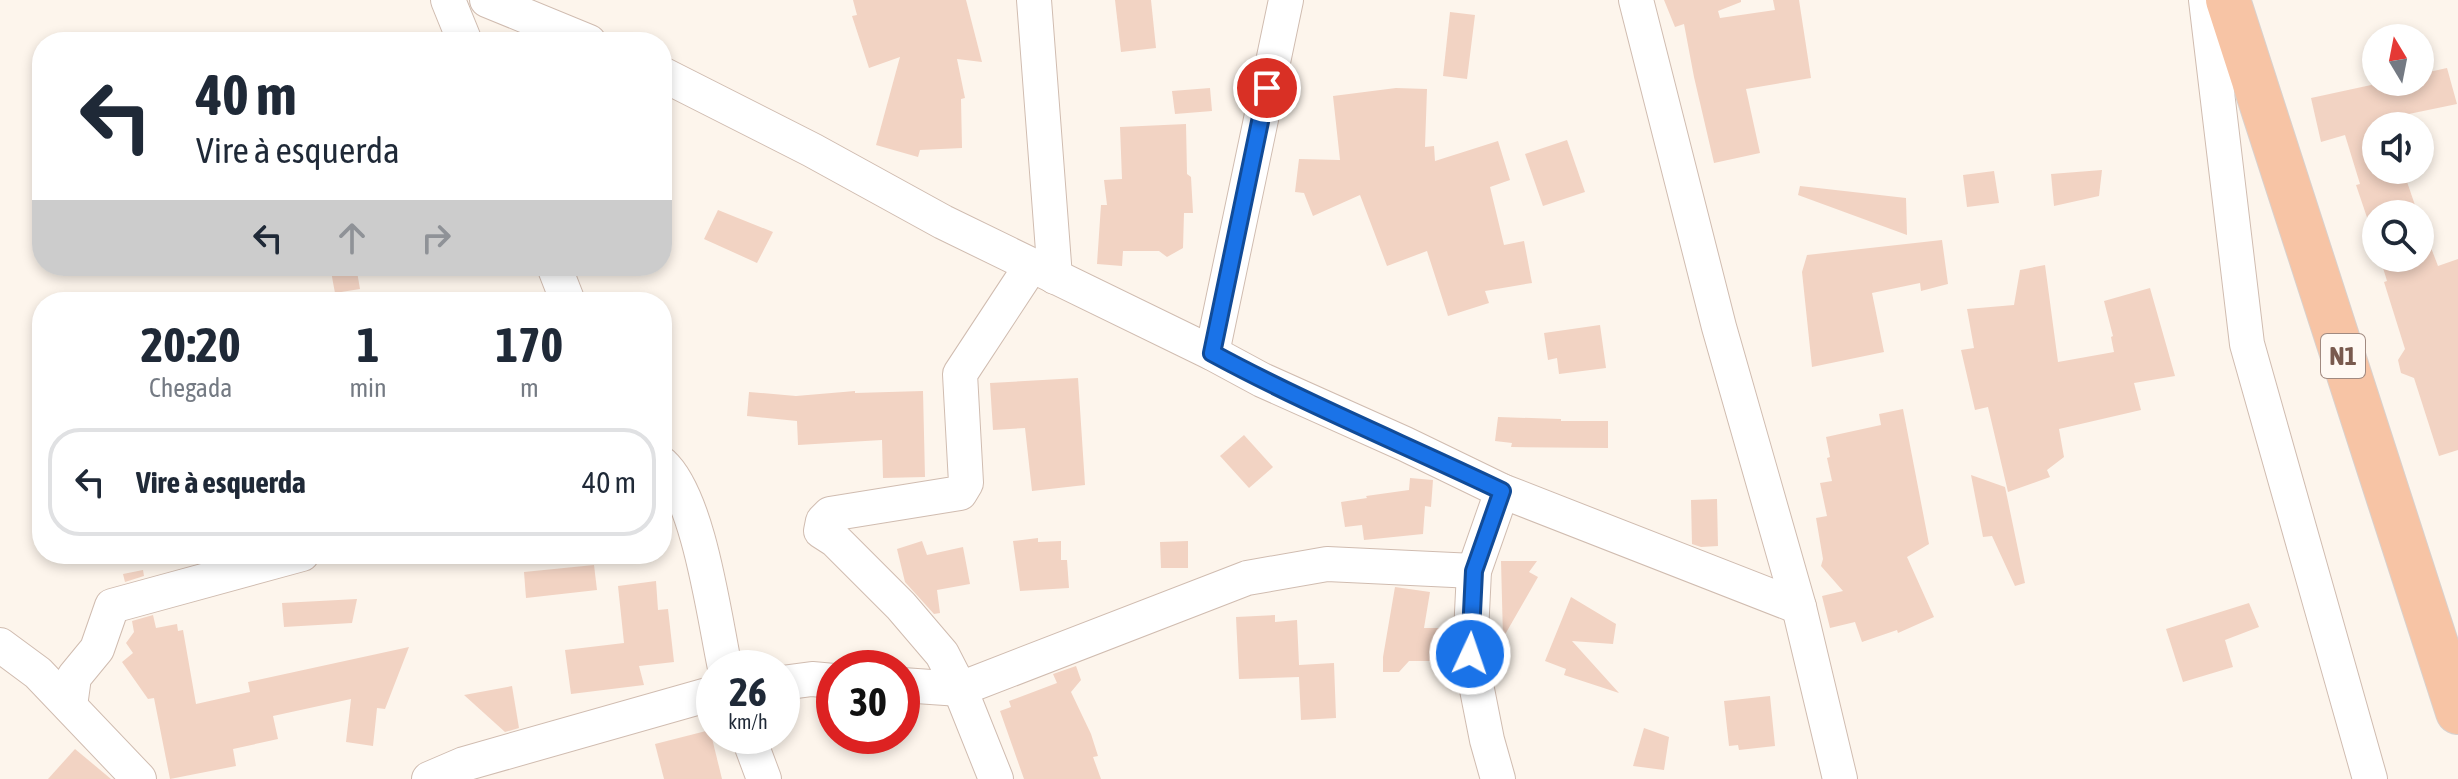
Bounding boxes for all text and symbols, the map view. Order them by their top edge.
north arrow [2362,24,2434,96]
map controls [2362,24,2434,272]
pin [1233,54,1301,122]
text: 40 m [196,63,297,127]
icon: left [64,64,168,168]
icon: arrive [1245,66,1289,110]
button: sound [2362,112,2434,184]
text: Vire à esquerda [196,129,400,171]
button: search [2362,200,2434,272]
icon: left [246,216,290,260]
icon: ahead [330,216,374,260]
icon: right [414,216,458,260]
text: 20:20 [141,317,241,372]
text: 1 [357,317,379,372]
text: 170 [496,317,563,372]
road number: N1 [2321,334,2365,378]
text: Chegada [149,373,232,403]
text: min [349,373,387,403]
text: m [520,373,539,403]
icon: left [68,460,112,504]
text: Vire à esquerda [136,465,306,499]
text: 40 m [582,465,636,499]
position arrow [1428,612,1512,696]
speed limit sign: 30 [816,650,920,754]
text: 26 [729,669,767,714]
text: km/h [728,710,768,733]

